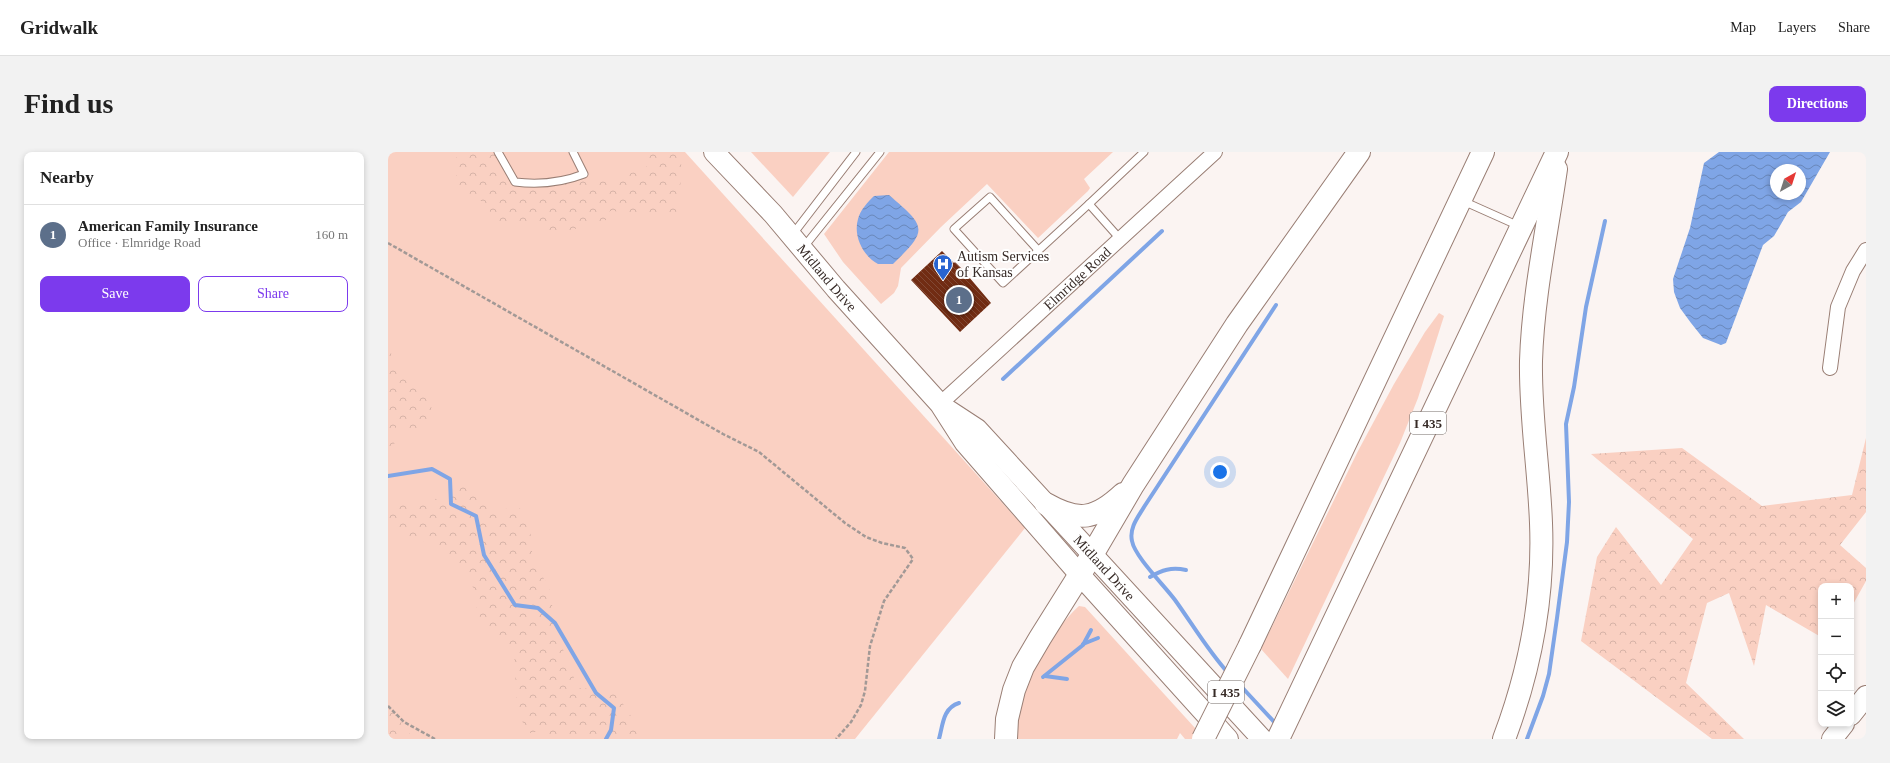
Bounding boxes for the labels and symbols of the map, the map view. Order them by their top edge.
north arrow [1770,164,1806,200]
street label: Midland Drive [794,241,860,314]
street label: Elmridge Road [1041,244,1114,313]
place label: Autism Services of Kansas [957,249,1049,280]
hospital icon: Autism Services of Kansas [932,253,954,281]
pin: 1 [946,285,972,315]
road number: I 435 [1410,412,1446,434]
your location [1210,462,1230,482]
street label: Midland Drive [1071,532,1138,603]
road number: I 435 [1208,681,1244,703]

